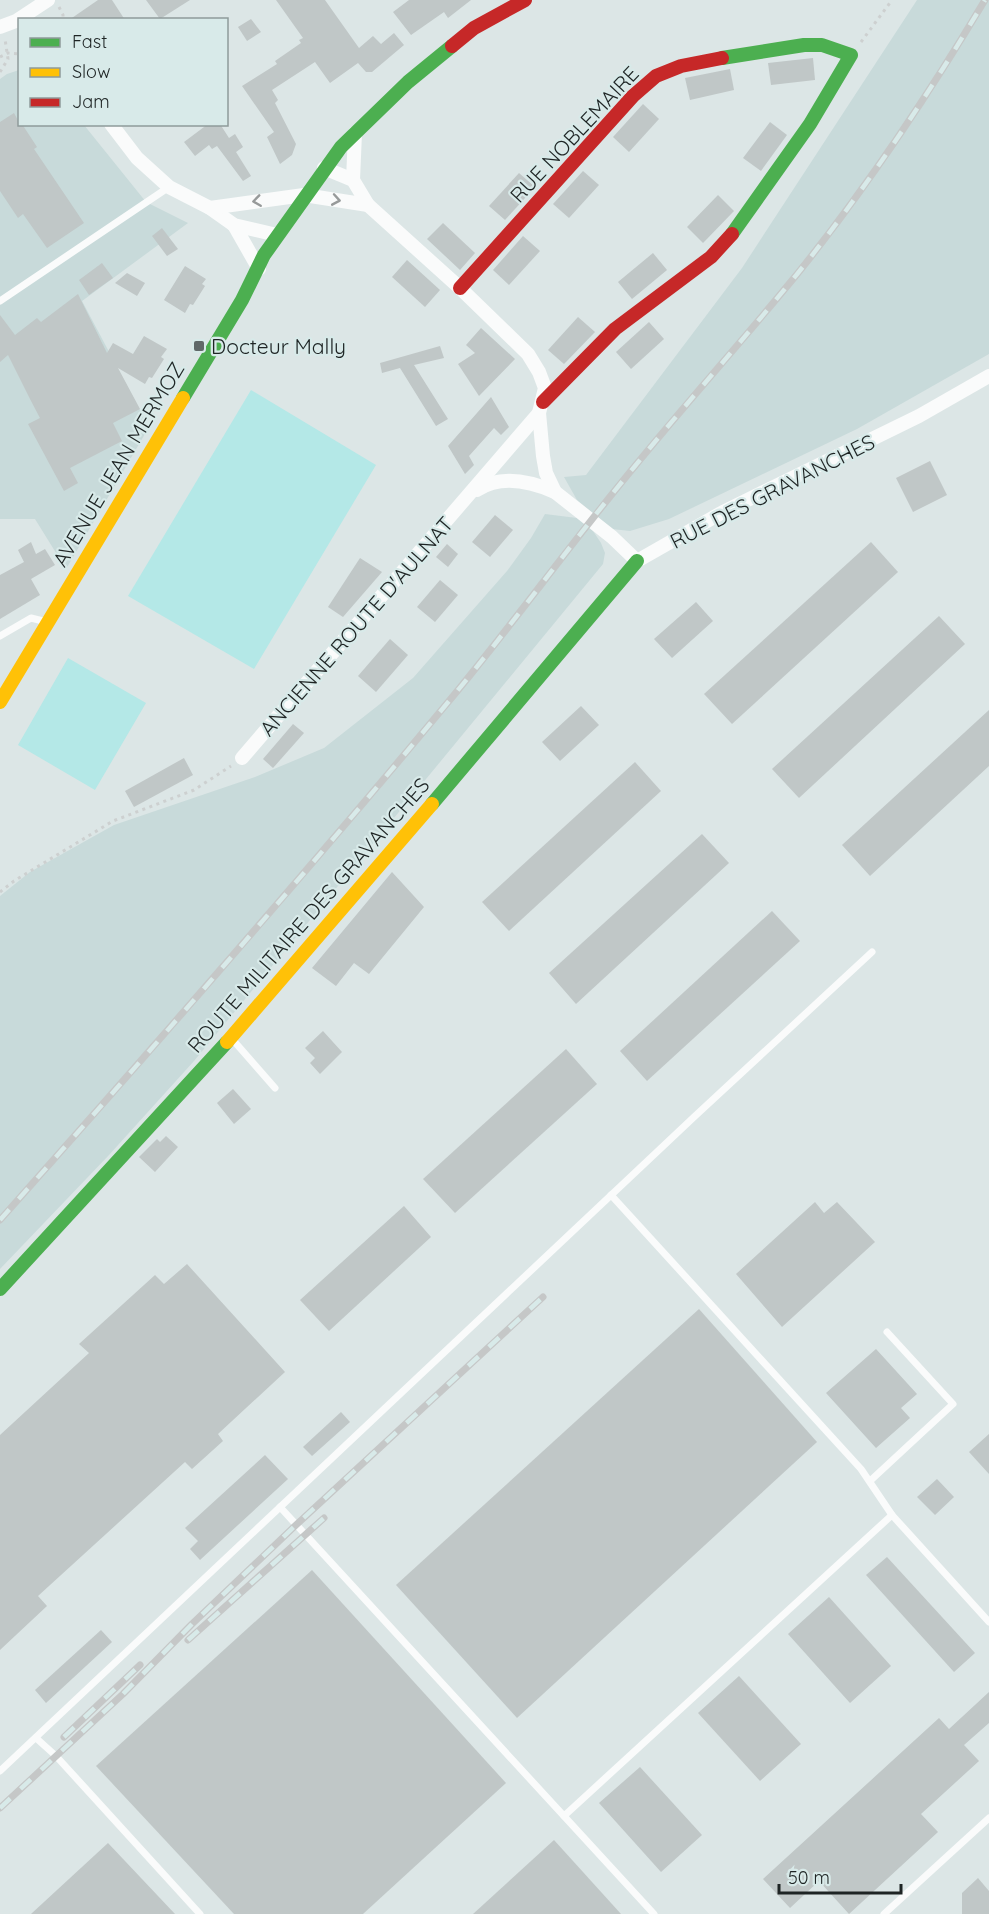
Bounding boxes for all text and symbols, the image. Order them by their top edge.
legend [18,18,228,126]
text: Fast [72,30,107,53]
text: Slow [72,60,110,83]
street label: RUE NOBLEMAIRE [504,60,644,208]
text: Jam [72,90,110,113]
one-way arrow [331,193,341,206]
one-way arrow [253,194,262,207]
place label: Docteur Mally [211,333,346,359]
marker: Docteur Mally [192,339,206,353]
street label: AVENUE JEAN MERMOZ [47,357,189,571]
street label: RUE DES GRAVANCHES [665,428,879,554]
street label: ANCIENNE ROUTE D'AULNAT [254,511,458,741]
street label: ROUTE MILITAIRE DES GRAVANCHES [181,772,435,1058]
scale bar [779,1857,900,1895]
text: 50 m [788,1866,830,1889]

